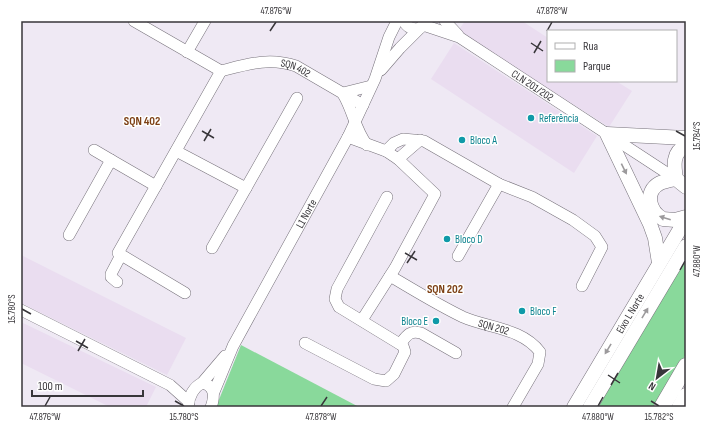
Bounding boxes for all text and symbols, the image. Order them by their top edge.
text: 47.876°W [260,5,292,17]
text: 47.878°W [536,5,568,17]
legend [547,30,677,82]
text: Rua [583,39,599,54]
street label: SQN 402 [280,56,313,80]
text: Parque [583,59,611,74]
street label: CLN 201/202 [509,67,556,104]
place label: Referência [539,112,579,125]
marker: Referência [526,113,536,123]
district label: SQN 402 [124,114,160,129]
text: 15.784°S [691,122,703,150]
place label: Bloco A [470,134,497,147]
marker: Bloco A [457,135,467,145]
one-way arrow [621,164,627,175]
street label: L1 Norte [293,197,319,230]
one-way arrow [658,215,670,221]
place label: Bloco D [455,233,483,246]
marker: Bloco D [442,234,452,244]
text: 47.880°W [691,245,703,277]
district label: SQN 202 [427,282,463,297]
street label: Eixo L Norte [613,291,647,336]
text: 15.780°S [6,294,18,324]
place label: Bloco F [530,305,557,318]
marker: Bloco F [517,306,527,316]
one-way arrow [641,307,648,319]
place label: Bloco E [401,315,428,328]
marker: Bloco E [431,316,441,326]
street label: SQN 202 [477,316,511,337]
one-way arrow [604,344,612,354]
north arrow [637,358,677,398]
scale bar [32,372,143,398]
text: 100 m [38,379,63,394]
text: N [646,379,658,393]
text: 47.876°W [29,411,61,423]
text: 15.780°S [169,411,199,423]
text: 47.878°W [305,411,337,423]
text: 47.880°W [582,411,614,423]
text: 15.782°S [645,411,673,423]

